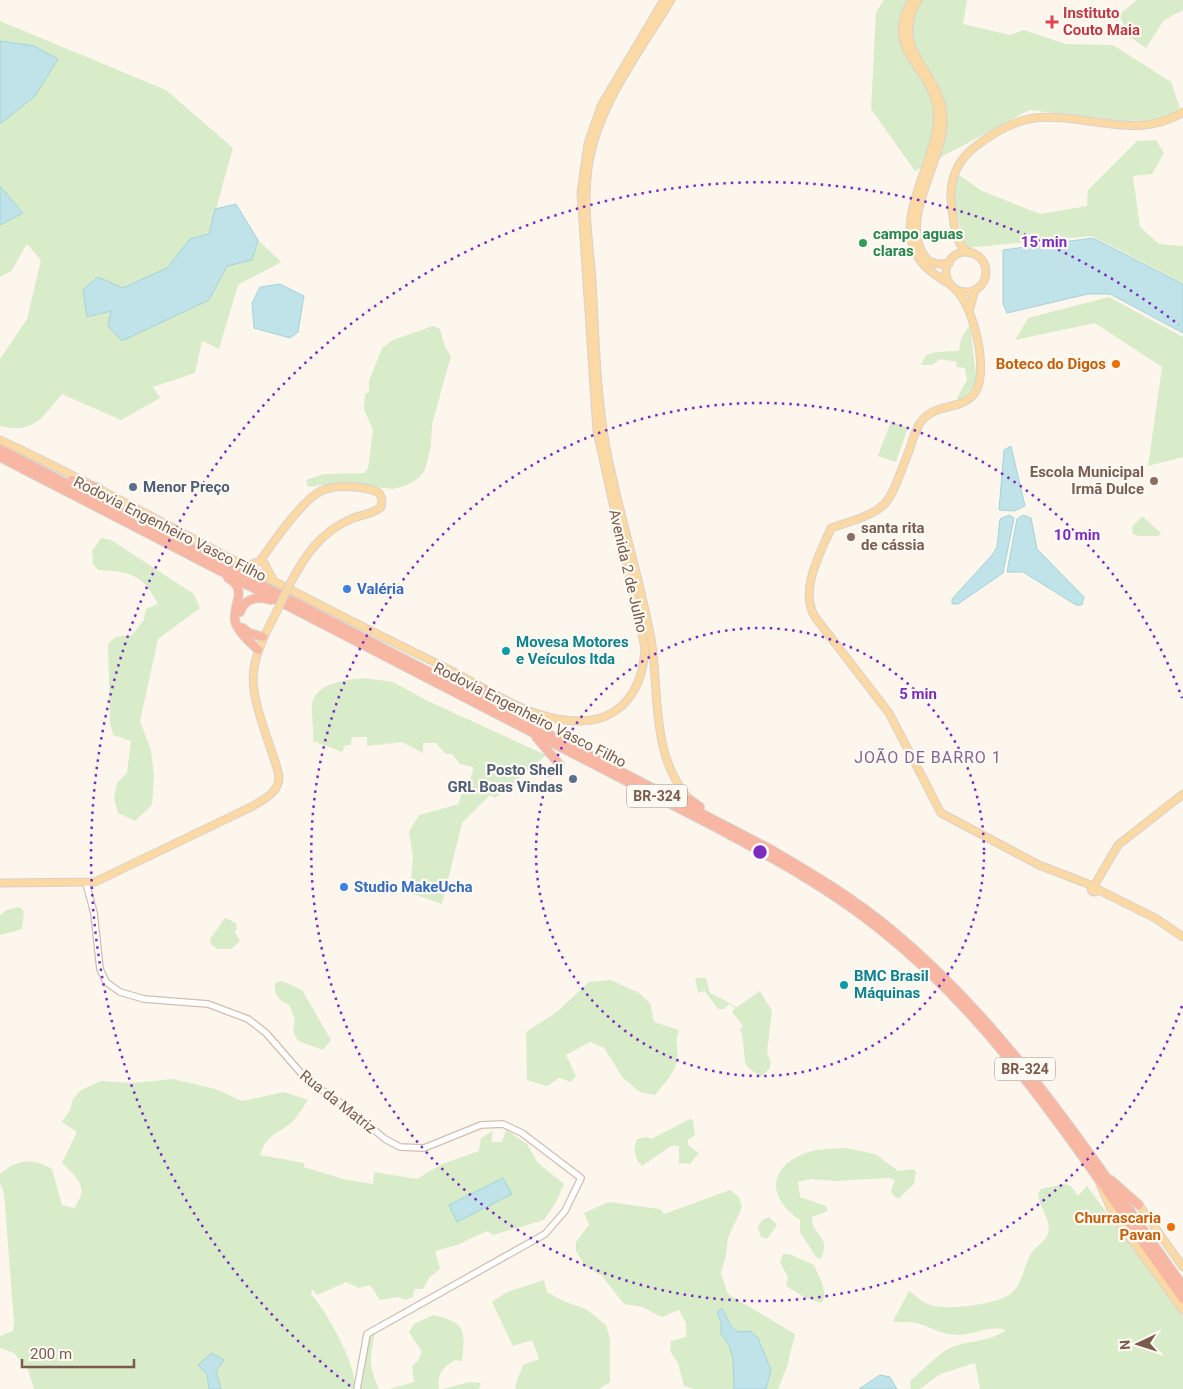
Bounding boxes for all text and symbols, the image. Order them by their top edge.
place label: Instituto Couto Maia [1063,4,1140,39]
marker: Instituto Couto Maia [1045,15,1059,29]
place label: campo aguas claras [873,225,963,260]
text: 15 min [1021,233,1067,251]
marker: campo aguas claras [857,237,869,249]
place label: Boteco do Digos [996,355,1106,373]
marker: Boteco do Digos [1110,358,1122,370]
place label: Escola Municipal Irmã Dulce [1030,463,1144,498]
street label: Rodovia Engenheiro Vasco Filho [71,472,269,586]
marker: Escola Municipal Irmã Dulce [1148,475,1160,487]
place label: Menor Preço [143,478,230,496]
marker: Menor Preço [127,481,139,493]
street label: Avenida 2 de Julho [605,508,651,634]
place label: santa rita de cássia [861,519,925,554]
text: 10 min [1054,526,1100,544]
marker: santa rita de cássia [845,531,857,543]
place label: Valéria [357,580,404,598]
marker: Valéria [341,583,353,595]
place label: Movesa Motores e Veículos ltda [516,633,629,668]
marker: Movesa Motores e Veículos ltda [500,645,512,657]
street label: Rodovia Engenheiro Vasco Filho [431,658,629,772]
text: 5 min [899,685,937,703]
district label: JOÃO DE BARRO 1 [854,747,1002,767]
place label: Posto Shell GRL Boas Vindas [447,761,563,796]
marker: Posto Shell GRL Boas Vindas [567,773,579,785]
road number: BR-324 [627,784,687,808]
centre of rings [751,843,769,861]
place label: Studio MakeUcha [354,878,473,896]
marker: Studio MakeUcha [338,881,350,893]
place label: BMC Brasil Máquinas [854,967,929,1002]
marker: BMC Brasil Máquinas [838,979,850,991]
road number: BR-324 [995,1058,1055,1080]
street label: Rua da Matriz [296,1067,380,1137]
place label: Churrascaria Pavan [1075,1209,1161,1244]
marker: Churrascaria Pavan [1165,1221,1177,1233]
north arrow [1113,1319,1163,1369]
scale bar [22,1336,135,1368]
text: N [1117,1339,1133,1350]
text: 200 m [30,1345,72,1363]

